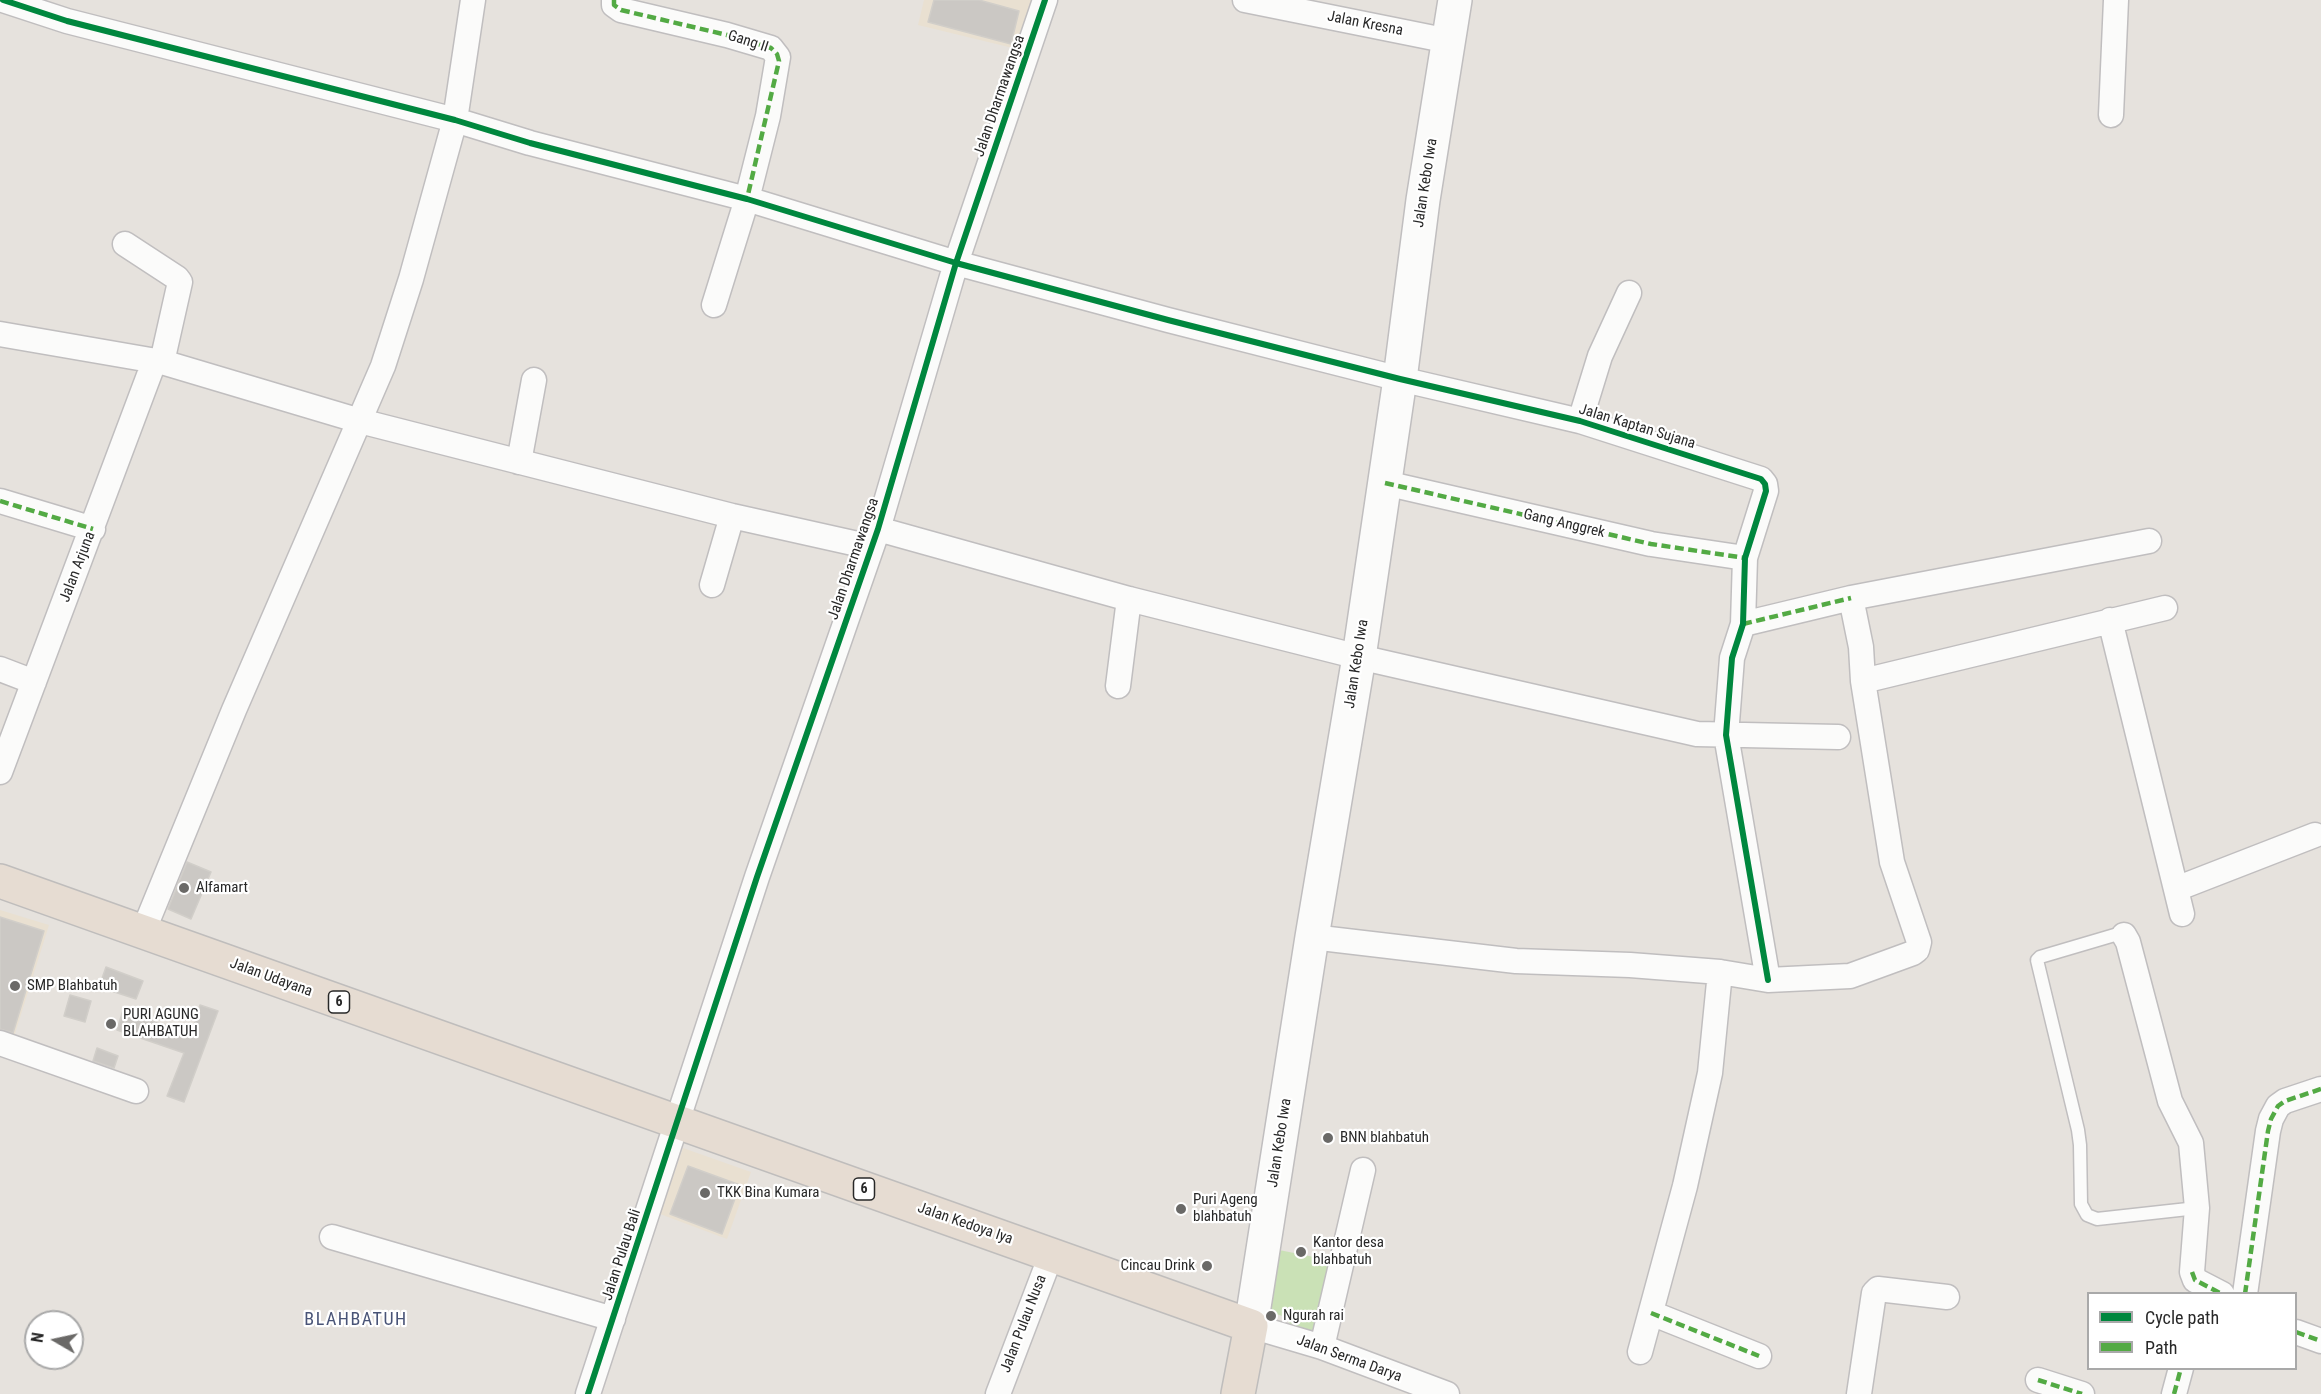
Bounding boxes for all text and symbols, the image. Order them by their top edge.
street label: Jalan Kresna [1326,8,1404,40]
street label: Gang II [725,27,771,57]
street label: Jalan Dharmawangsa [971,33,1029,159]
street label: Jalan Kebo Iwa [1410,137,1442,229]
street label: Jalan Kaptan Sujana [1577,401,1697,453]
street label: Jalan Dharmawangsa [825,496,883,622]
street label: Gang Anggrek [1521,506,1607,542]
street label: Jalan Arjuna [56,529,100,605]
street label: Jalan Kebo Iwa [1341,618,1373,710]
place label: Alfamart [196,879,248,897]
marker: Alfamart [177,881,191,895]
street label: Jalan Udayana [227,955,315,1001]
place label: SMP Blahbatuh [27,977,117,995]
marker: SMP Blahbatuh [8,979,22,993]
road number: 6 [328,991,350,1013]
place label: PURI AGUNG BLAHBATUH [123,1006,199,1041]
marker: PURI AGUNG BLAHBATUH [104,1017,118,1031]
street label: Jalan Kebo Iwa [1264,1097,1296,1189]
place label: BNN blahbatuh [1340,1129,1429,1147]
marker: BNN blahbatuh [1321,1131,1335,1145]
road number: 6 [854,1178,874,1200]
place label: TKK Bina Kumara [717,1184,819,1202]
marker: TKK Bina Kumara [698,1186,712,1200]
place label: Puri Ageng blahbatuh [1193,1191,1258,1226]
street label: Jalan Kedoya Iya [915,1199,1015,1249]
marker: Puri Ageng blahbatuh [1174,1202,1188,1216]
street label: Jalan Pulau Bali [599,1207,645,1303]
place label: Kantor desa blahbatuh [1313,1234,1384,1269]
marker: Kantor desa blahbatuh [1294,1245,1308,1259]
place label: Cincau Drink [1120,1257,1195,1275]
marker: Cincau Drink [1200,1259,1214,1273]
street label: Jalan Pulau Nusa [997,1273,1051,1375]
legend [2087,1292,2297,1370]
place label: Ngurah rai [1283,1307,1344,1325]
text: Cycle path [2145,1307,2219,1328]
district label: BLAHBATUH [304,1309,408,1331]
marker: Ngurah rai [1264,1309,1278,1323]
north arrow [24,1310,84,1370]
text: N [28,1331,48,1344]
street label: Jalan Serma Darya [1294,1332,1404,1386]
text: Path [2145,1337,2178,1358]

